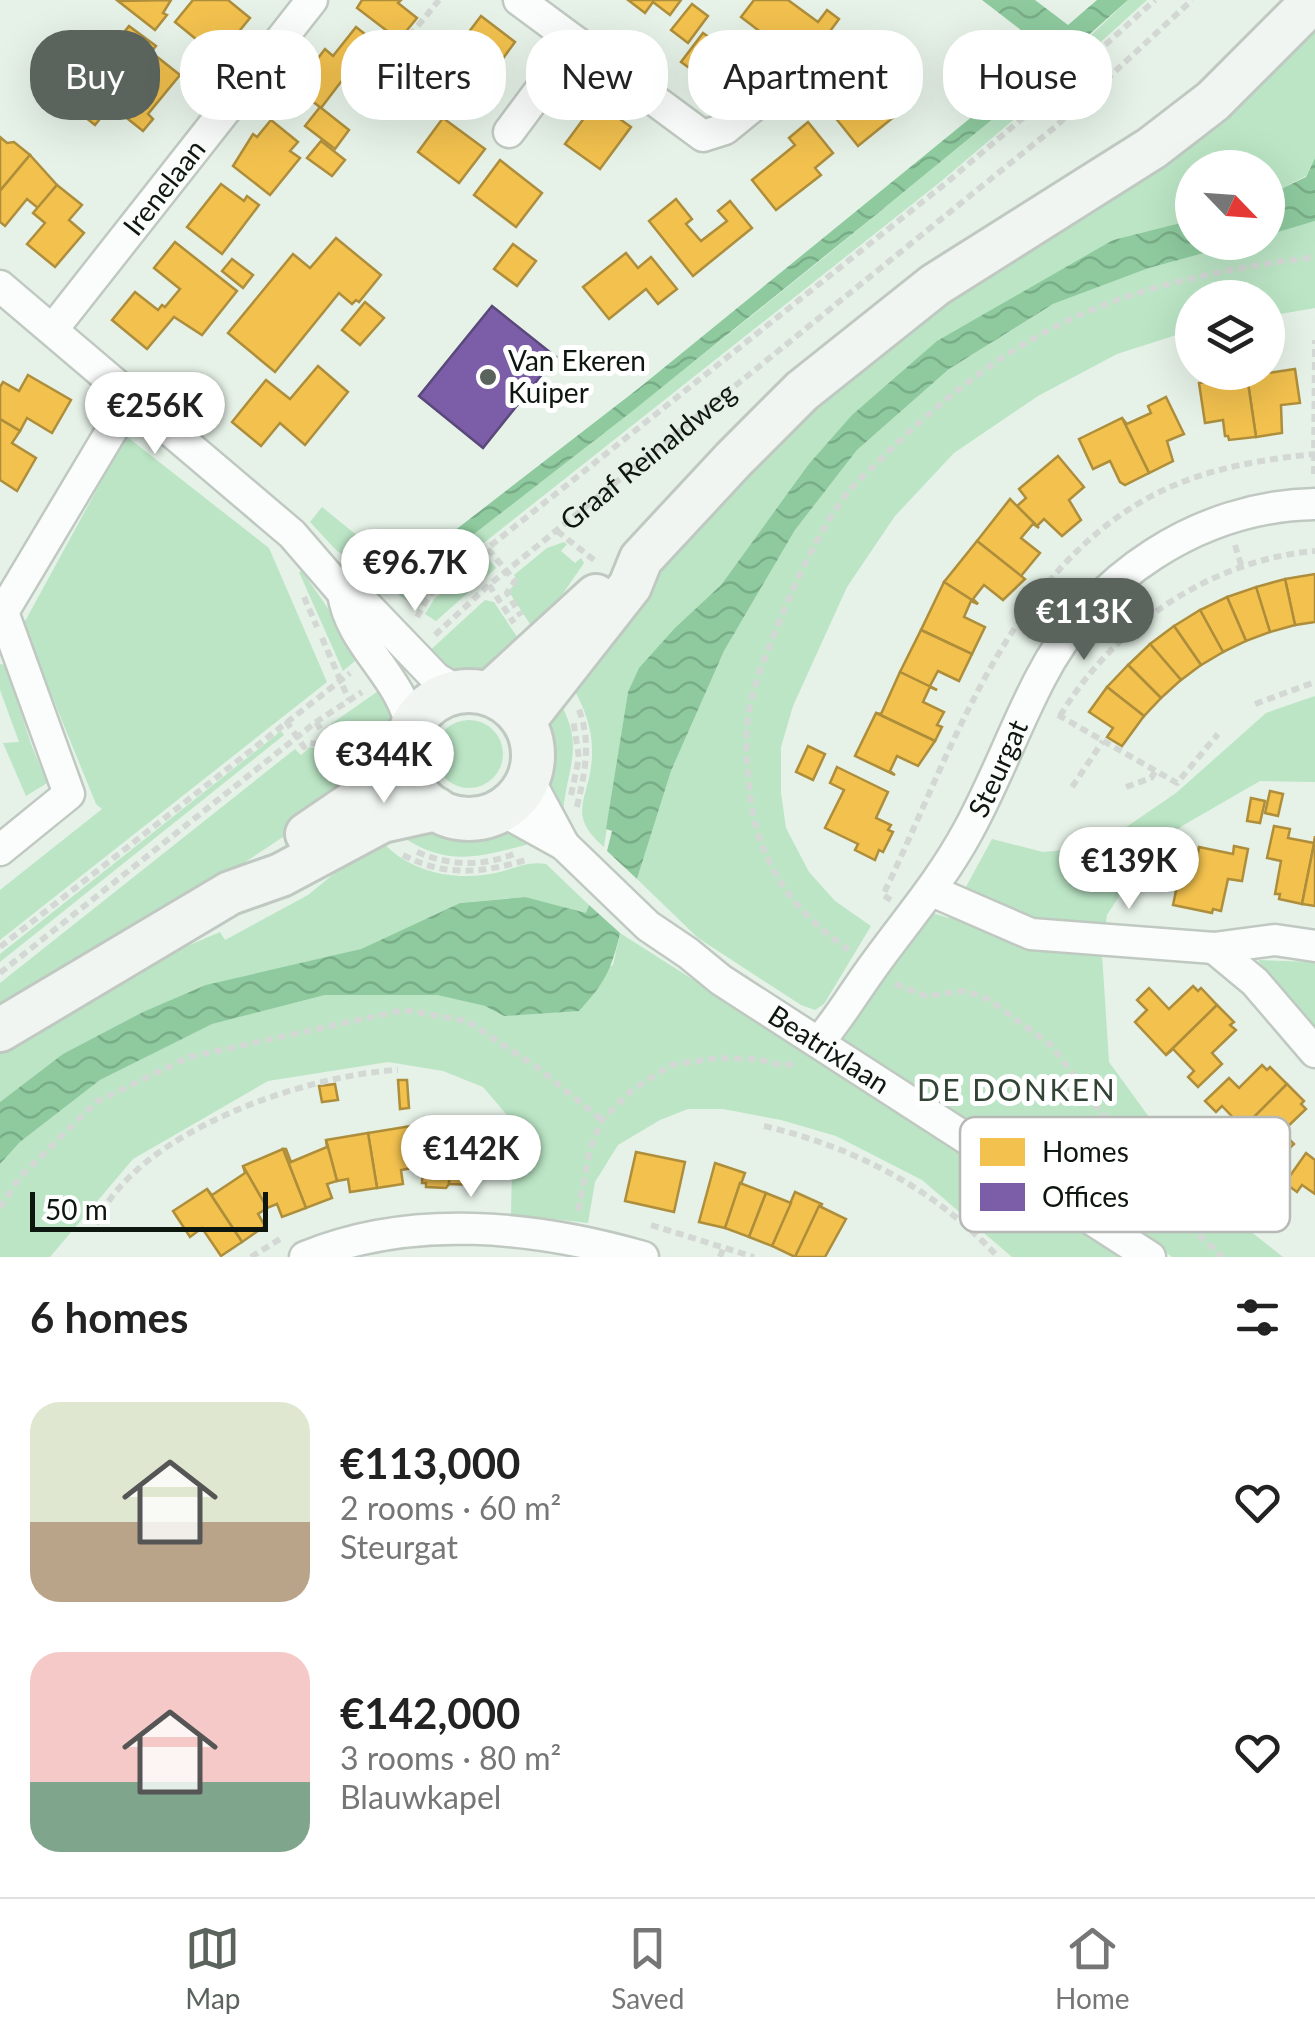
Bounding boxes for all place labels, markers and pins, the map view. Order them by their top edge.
place label: Van Ekeren Kuiper [508,343,646,409]
marker: Van Ekeren Kuiper [477,366,499,388]
pin: €256K [85,372,225,457]
pin: €96.7K [334,529,496,614]
pin: €113K [1014,578,1154,663]
pin: €344K [314,721,454,806]
pin: €139K [1059,827,1199,912]
pin: €142K [401,1115,541,1200]

